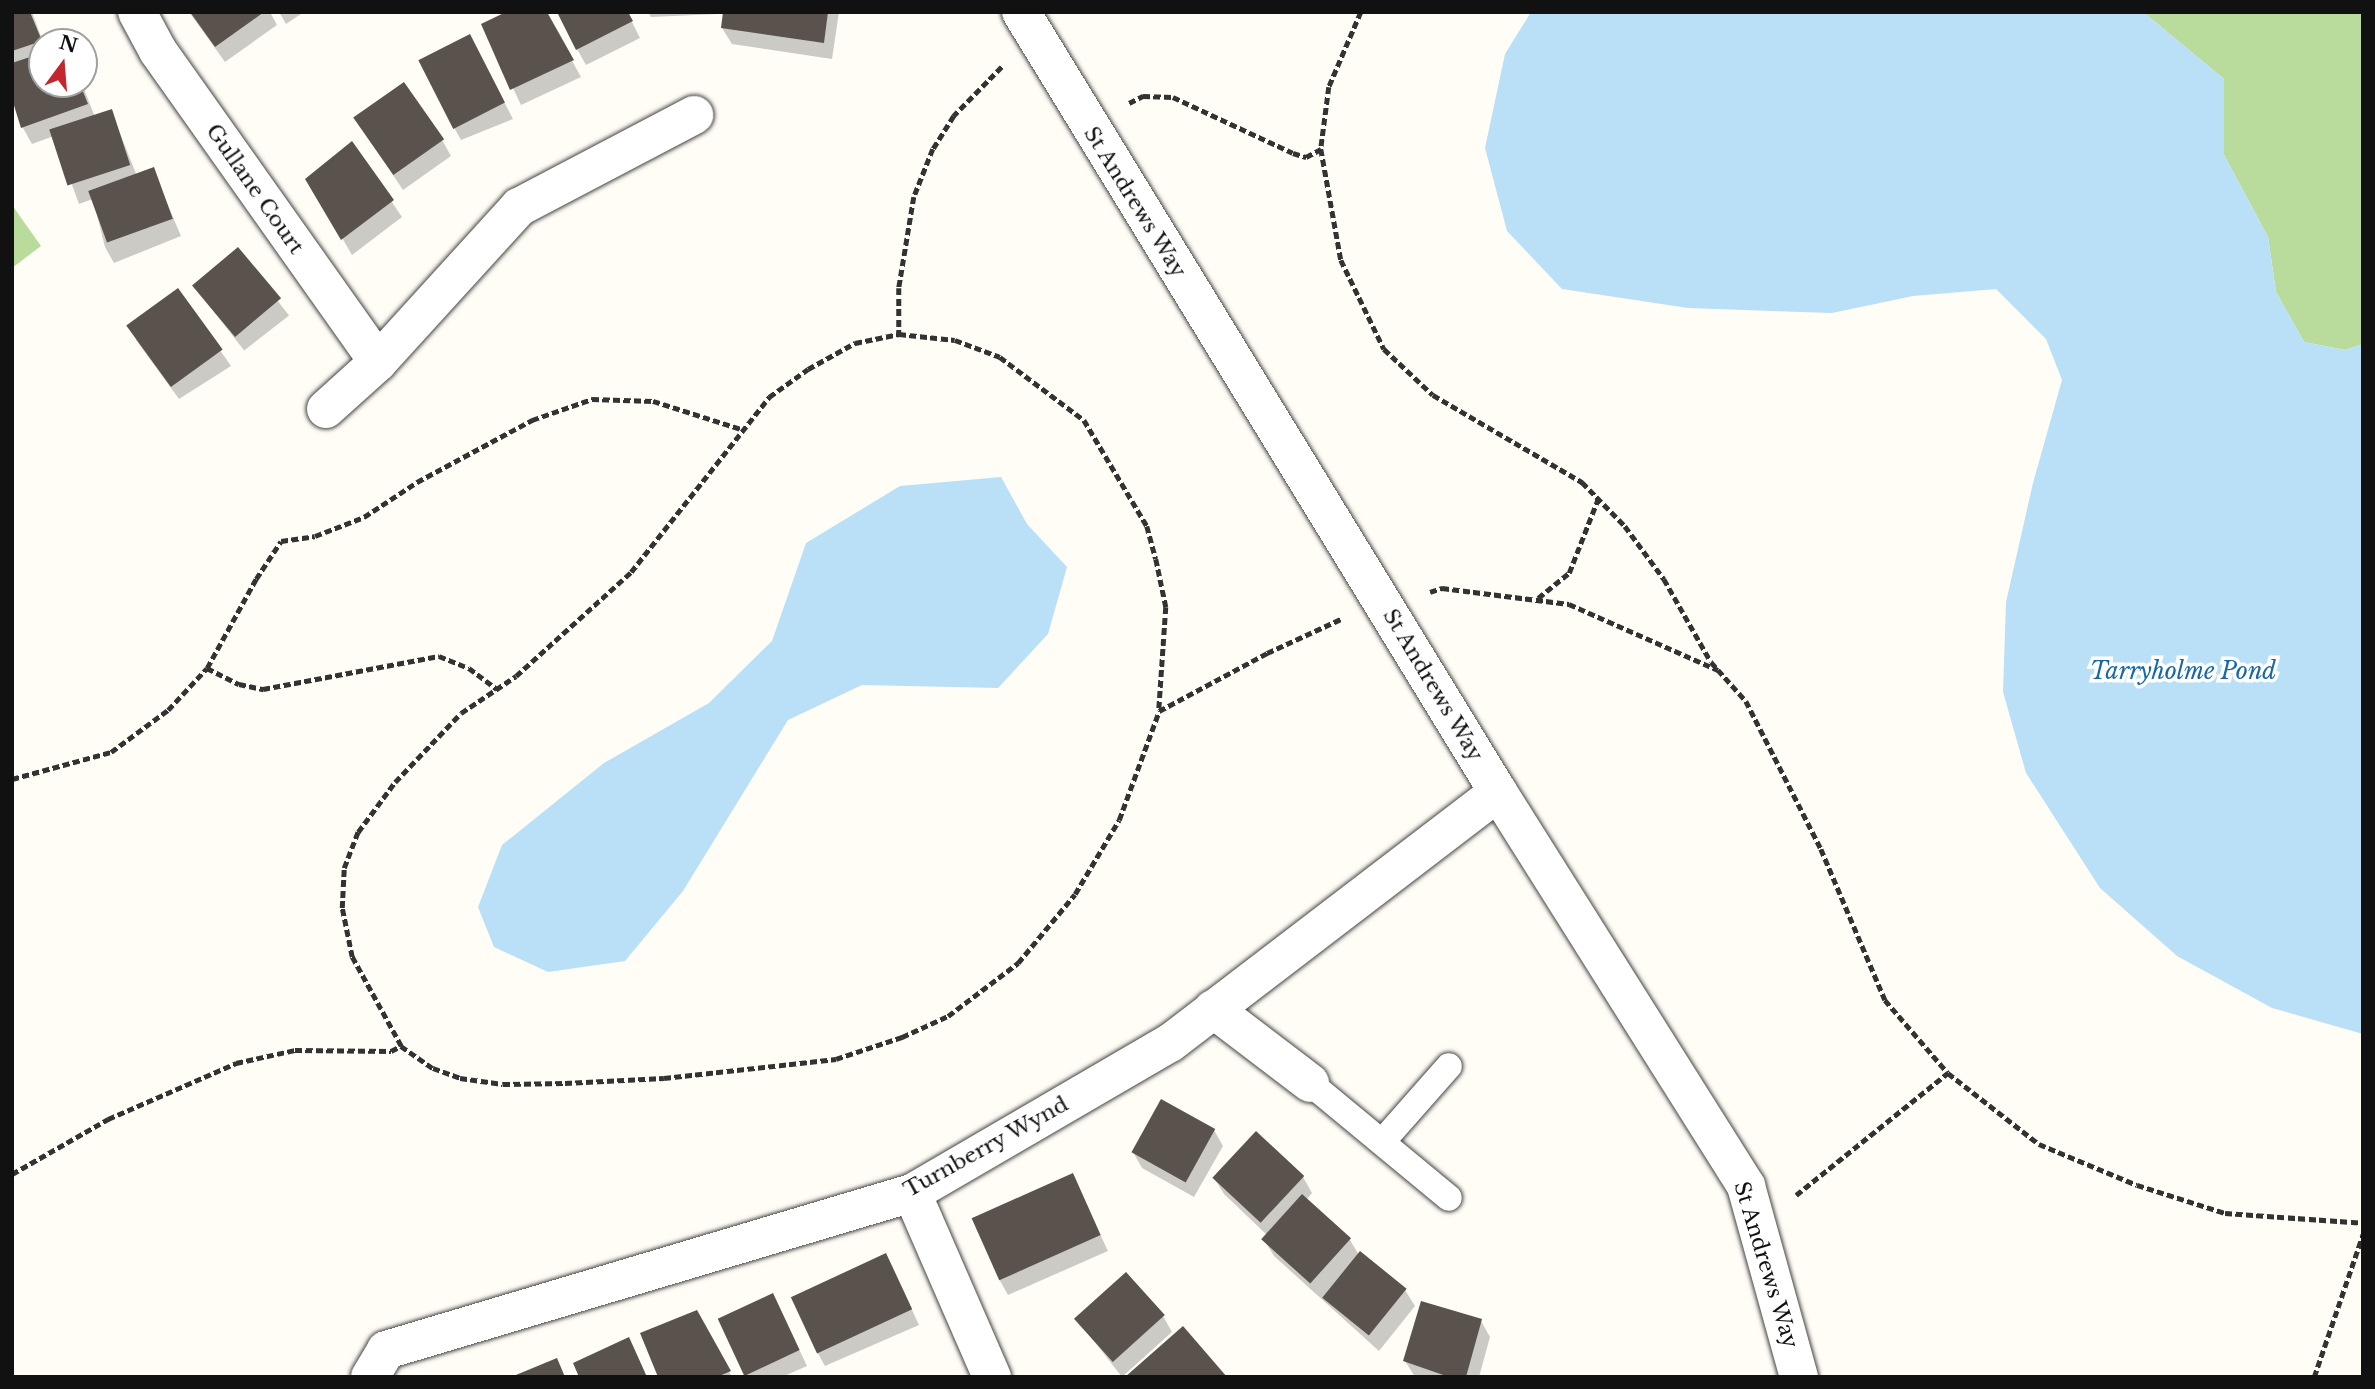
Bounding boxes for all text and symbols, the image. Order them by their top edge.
north arrow [28,28,98,98]
text: N [57,31,80,58]
street label: Gullane Court [201,119,309,259]
street label: St Andrews Way [1078,121,1192,283]
street label: St Andrews Way [1377,604,1489,766]
water label: Tarryholme Pond [2090,657,2276,685]
street label: Turnberry Wynd [899,1091,1073,1203]
street label: St Andrews Way [1728,1178,1804,1352]

